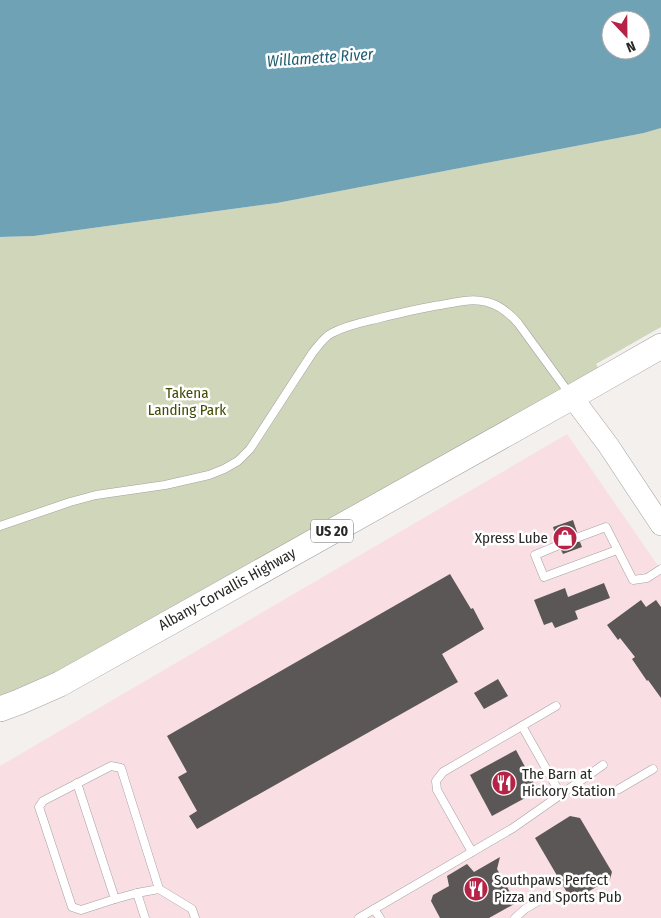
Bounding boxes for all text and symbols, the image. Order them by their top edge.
north arrow [601,10,651,60]
text: N [624,37,638,56]
water label: Willamette River [266,44,374,71]
park label: Takena Landing Park [148,384,226,419]
road number: US 20 [311,520,353,542]
shop icon: Xpress Lube [552,525,578,551]
place label: Xpress Lube [475,529,548,547]
street label: Albany-Corvallis Highway [155,544,299,634]
place label: The Barn at Hickory Station [522,765,616,800]
restaurant icon: The Barn at Hickory Station [491,770,517,796]
place label: Southpaws Perfect Pizza and Sports Pub [494,871,622,906]
restaurant icon: Southpaws Perfect Pizza and Sports Pub [463,876,489,902]

